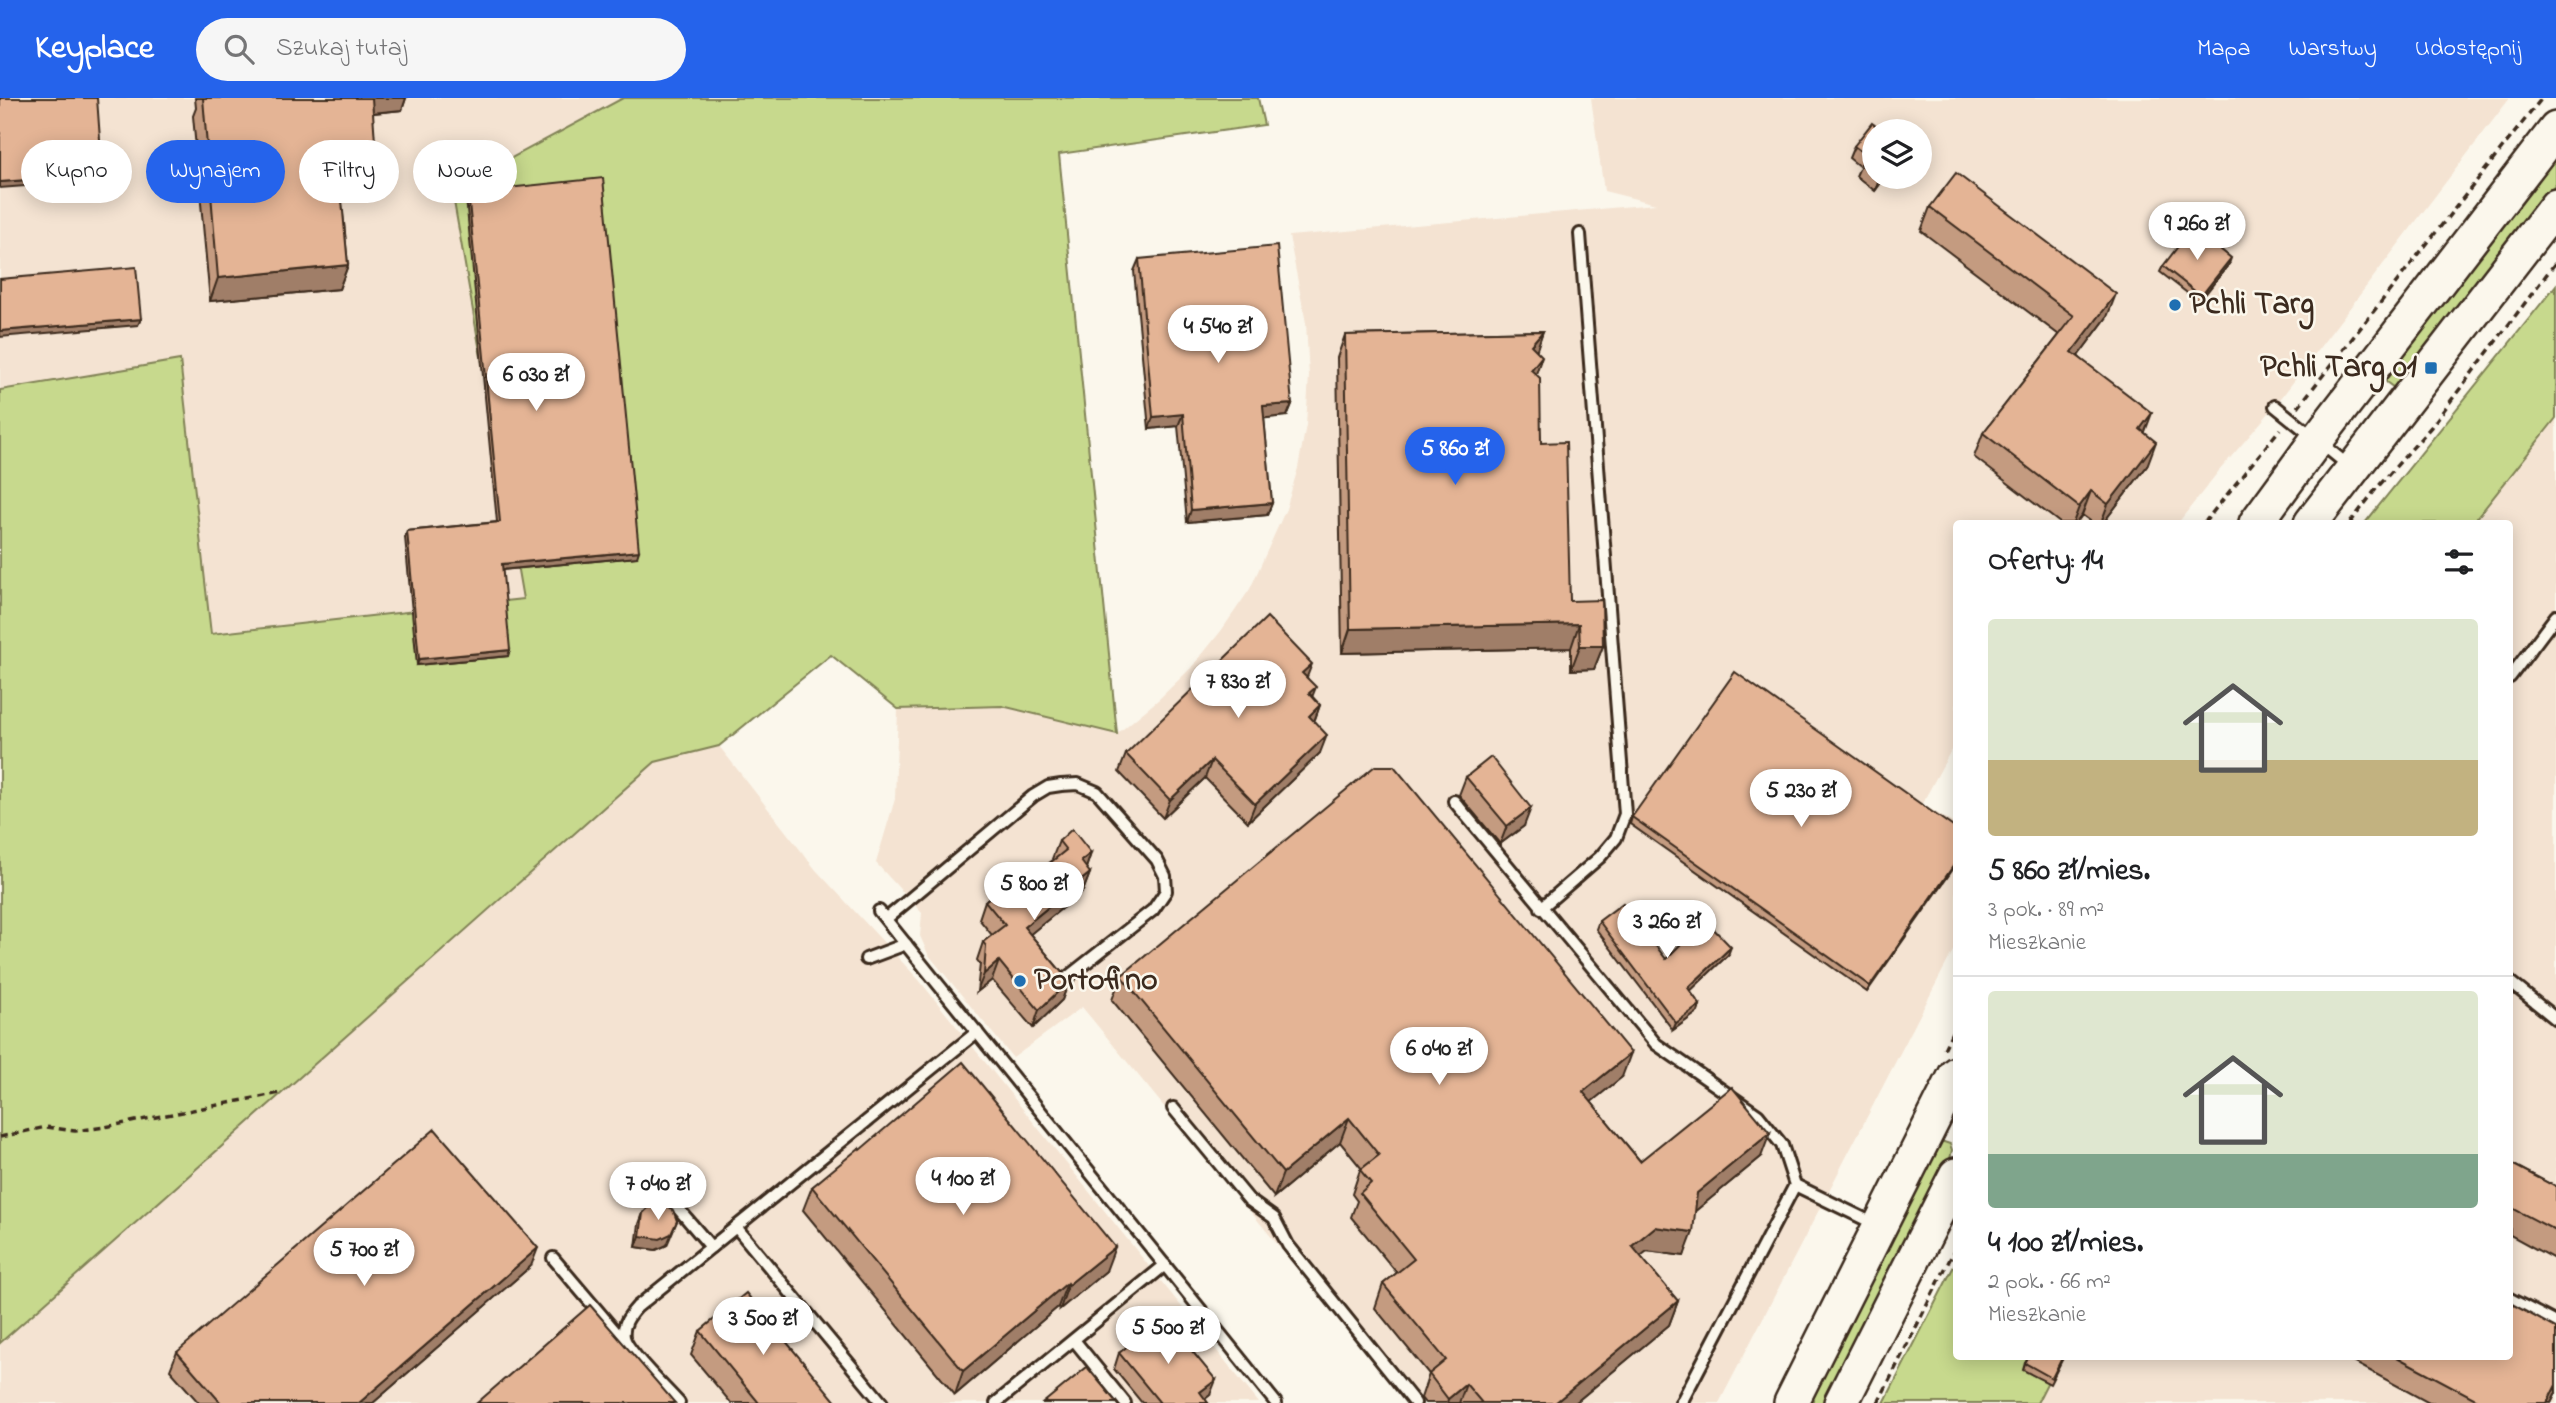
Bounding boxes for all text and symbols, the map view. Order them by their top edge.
search box [196,18,686,81]
text: Keyplace [35,25,154,73]
icon: search [220,30,258,68]
text: Szukaj tutaj [276,30,407,68]
text: Mapa [2197,32,2250,67]
text: Warstwy [2288,32,2377,67]
text: Udostępnij [2415,32,2521,67]
map controls [1862,119,1932,189]
button: layers [1862,119,1932,189]
chip: Kupno [21,140,132,203]
chip: Wynajem [146,140,285,203]
chip: Filtry [299,140,399,203]
chip: Nowe [413,140,517,203]
pin: 9 260 zł [2125,202,2269,262]
text: 9 260 zł [2165,208,2229,241]
place label: Pchli Targ [2189,282,2314,330]
marker: Pchli Targ [2167,297,2183,313]
pin: 4 540 zł [1146,306,1290,365]
text: 4 540 zł [1184,311,1252,344]
place label: Pchli Targ 01 [2260,345,2417,393]
pin: 6 030 zł [464,354,608,413]
text: 6 030 zł [503,359,569,392]
marker: Pchli Targ 01 [2423,360,2439,376]
pin: 5 860 zł [1383,428,1527,487]
text: 5 860 zł [1421,433,1489,466]
text: Oferty: 14 [1988,540,2103,584]
icon: filters [2440,543,2478,581]
pin: 7 830 zł [1166,660,1310,720]
icon: home [2170,665,2296,791]
text: 7 830 zł [1206,666,1270,699]
pin: 5 230 zł [1729,770,1873,829]
text: 5 230 zł [1766,775,1836,808]
text: 5 860 zł/mies. [1988,850,2150,894]
pin: 5 800 zł [962,862,1106,922]
text: 5 800 zł [1000,868,1068,901]
text: 3 pok. · 89 m² [1988,894,2104,927]
pin: 3 260 zł [1595,900,1739,960]
text: 3 260 zł [1633,906,1701,939]
text: Mieszkanie [1988,927,2086,960]
place label: Portofino [1034,958,1158,1005]
marker: Portofino [1012,973,1028,989]
pin: 6 040 zł [1367,1028,1511,1087]
text: 6 040 zł [1406,1033,1472,1066]
icon: home [2170,1037,2296,1163]
pin: 4 100 zł [891,1158,1035,1217]
pin: 7 040 zł [586,1162,730,1222]
text: 4 100 zł [931,1163,995,1196]
text: 7 040 zł [625,1168,691,1201]
text: 4 100 zł/mies. [1988,1222,2143,1266]
pin: 5 700 zł [292,1228,436,1288]
text: 5 700 zł [330,1234,398,1267]
text: 2 pok. · 66 m² [1988,1266,2111,1299]
pin: 3 500 zł [691,1298,835,1357]
text: Mieszkanie [1988,1299,2086,1332]
text: 3 500 zł [729,1303,797,1336]
pin: 5 500 zł [1096,1306,1240,1366]
text: 5 500 zł [1132,1312,1204,1345]

